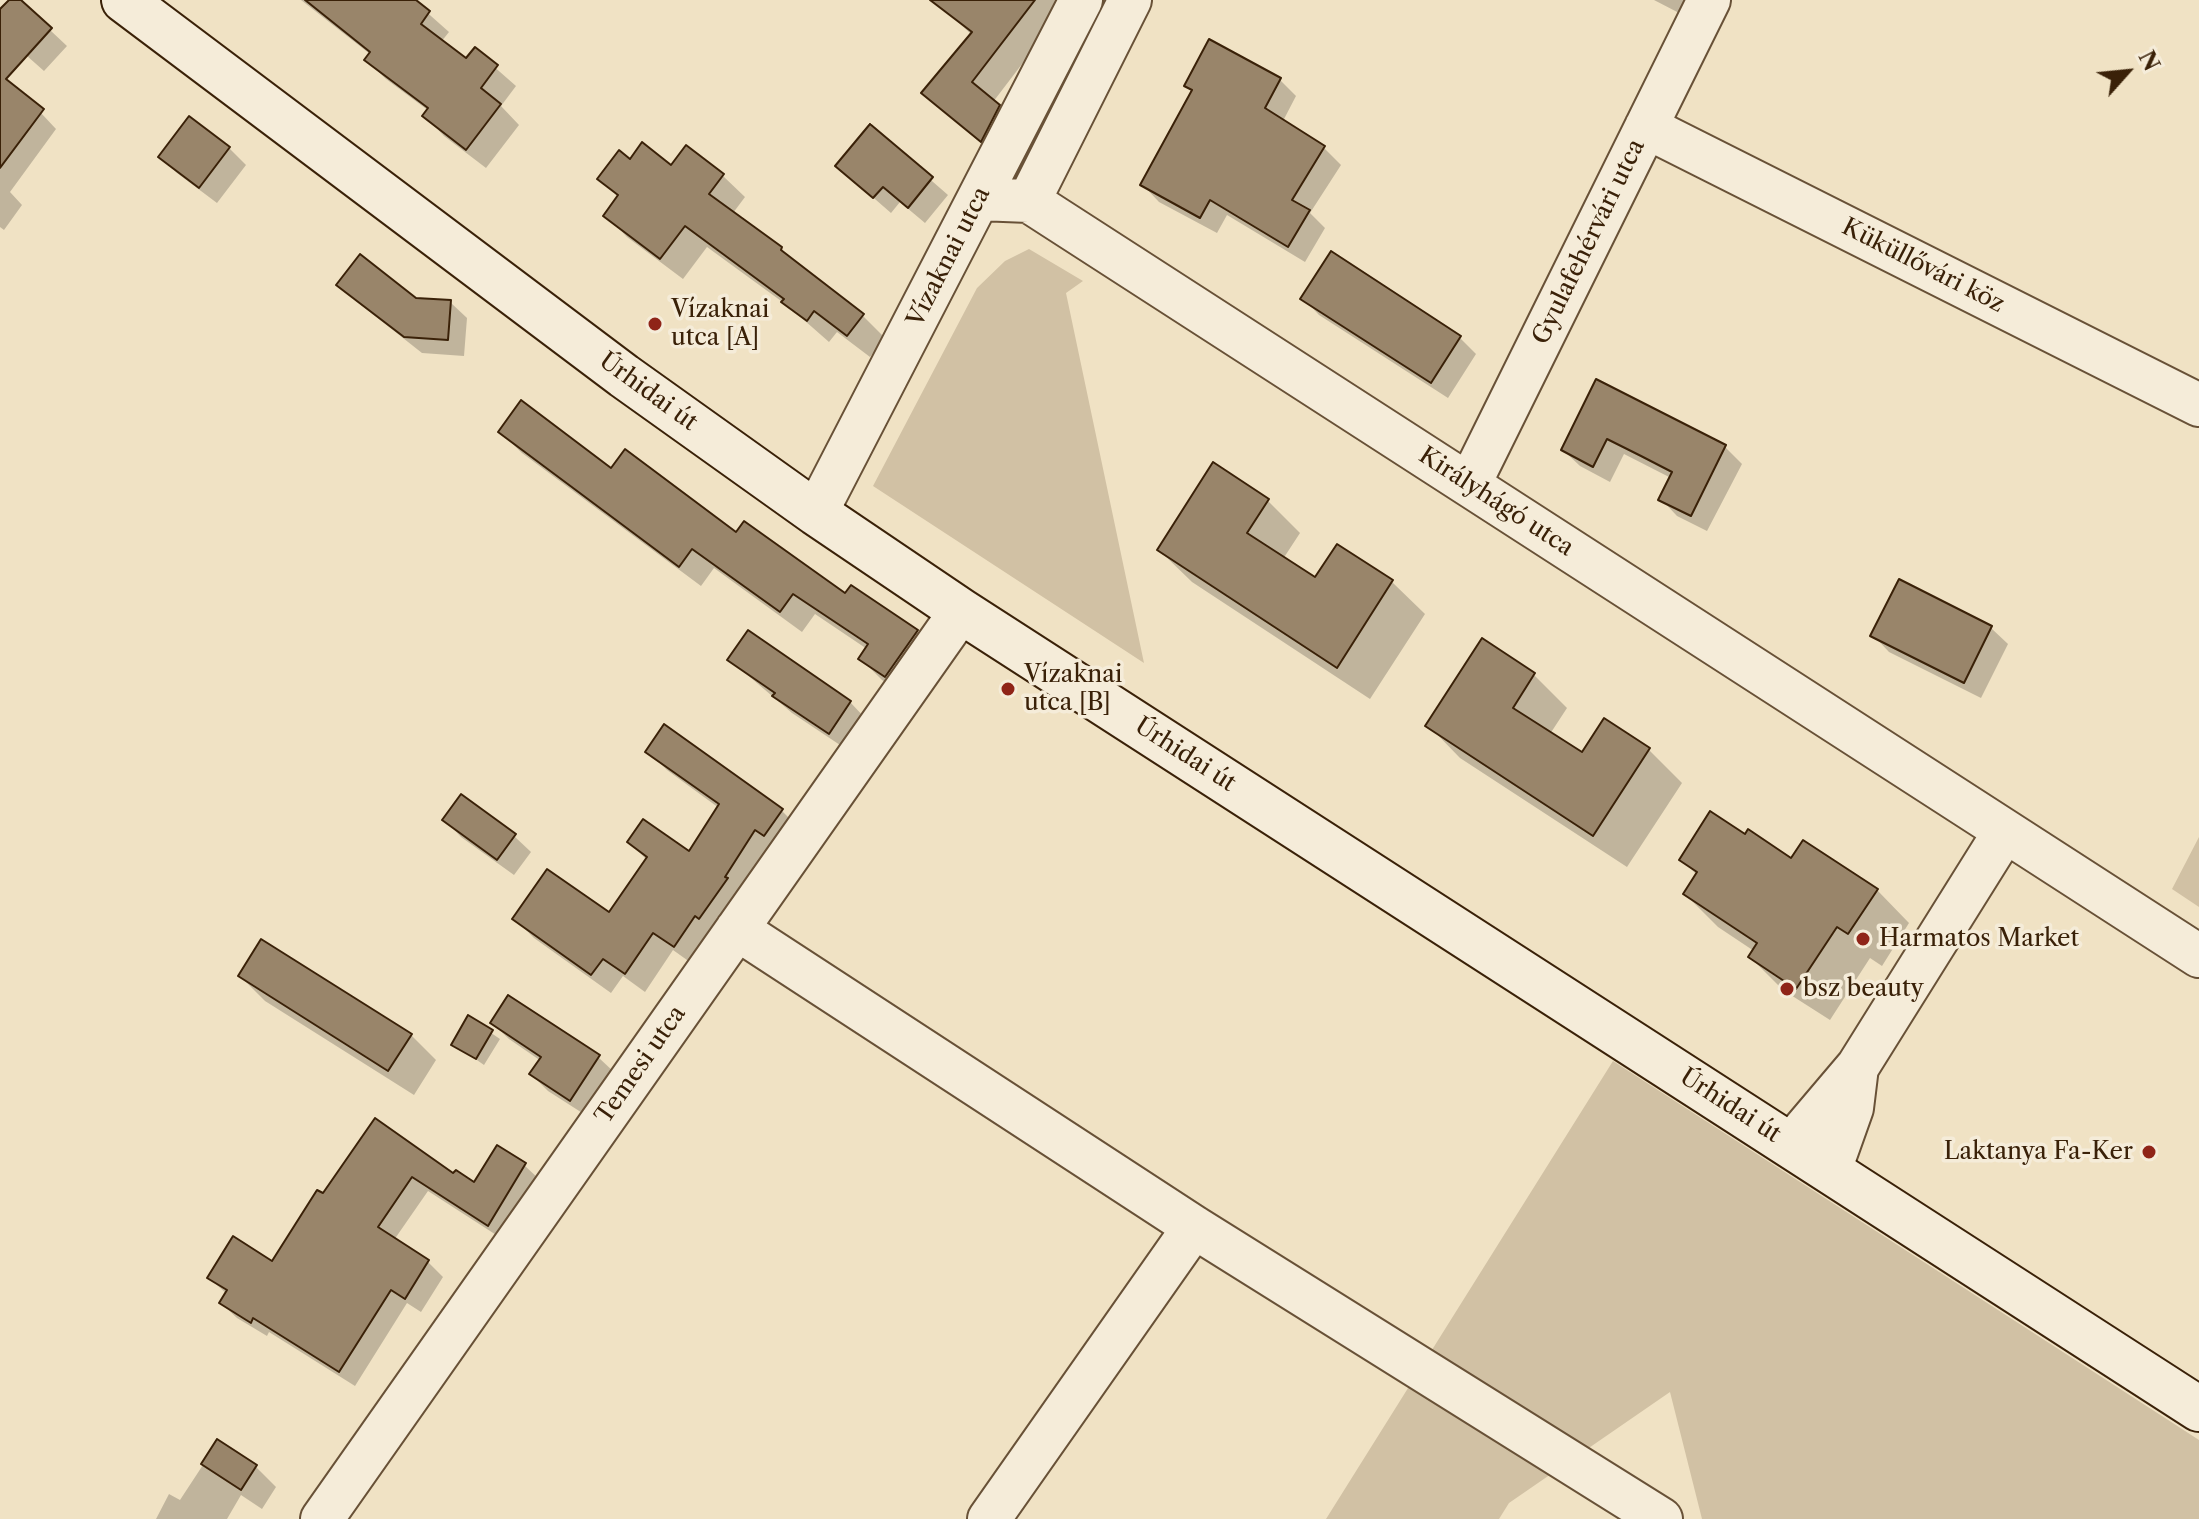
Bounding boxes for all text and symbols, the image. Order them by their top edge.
north arrow [2087,32,2167,112]
text: N [2132,46,2165,76]
street label: Gyulafehérvári utca [1527,135,1651,349]
street label: Vízaknai utca [901,182,997,332]
street label: Küküllővári köz [1837,213,2009,319]
place label: Vízaknai utca [A] [671,296,769,352]
marker: Vízaknai utca [A] [646,315,664,333]
street label: Úrhidai út [593,347,703,437]
street label: Királyhágó utca [1413,441,1579,563]
place label: Vízaknai utca [B] [1024,661,1122,717]
marker: Vízaknai utca [B] [999,680,1017,698]
street label: Úrhidai út [1129,712,1241,798]
place label: Harmatos Market [1879,925,2079,953]
marker: Harmatos Market [1854,930,1872,948]
place label: bsz beauty [1803,975,1924,1003]
marker: bsz beauty [1778,980,1796,998]
street label: Temesi utca [590,1000,692,1130]
street label: Úrhidai út [1674,1063,1786,1149]
place label: Laktanya Fa-Ker [1944,1138,2133,1166]
marker: Laktanya Fa-Ker [2140,1143,2158,1161]

